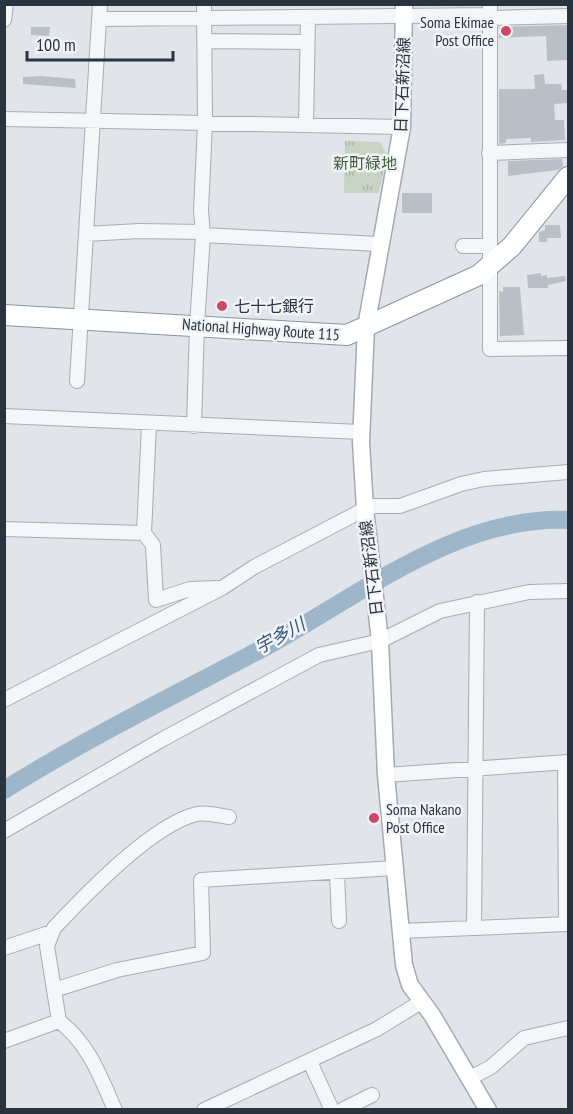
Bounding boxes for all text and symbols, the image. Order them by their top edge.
place label: Soma Ekimae Post Office [420,12,494,50]
scale bar [27,24,172,62]
marker: Soma Ekimae Post Office [499,24,513,38]
text: 100 m [36,33,76,56]
street label: 日下石新沼線 [390,37,414,133]
park label: 新町緑地 [333,153,397,173]
place label: 七十七銀行 [234,296,314,316]
marker: 七十七銀行 [215,299,229,313]
street label: National Highway Route 115 [182,314,340,344]
street label: 日下石新沼線 [355,519,387,617]
water label: 宇多川 [251,611,311,659]
place label: Soma Nakano Post Office [386,799,462,837]
marker: Soma Nakano Post Office [367,811,381,825]

